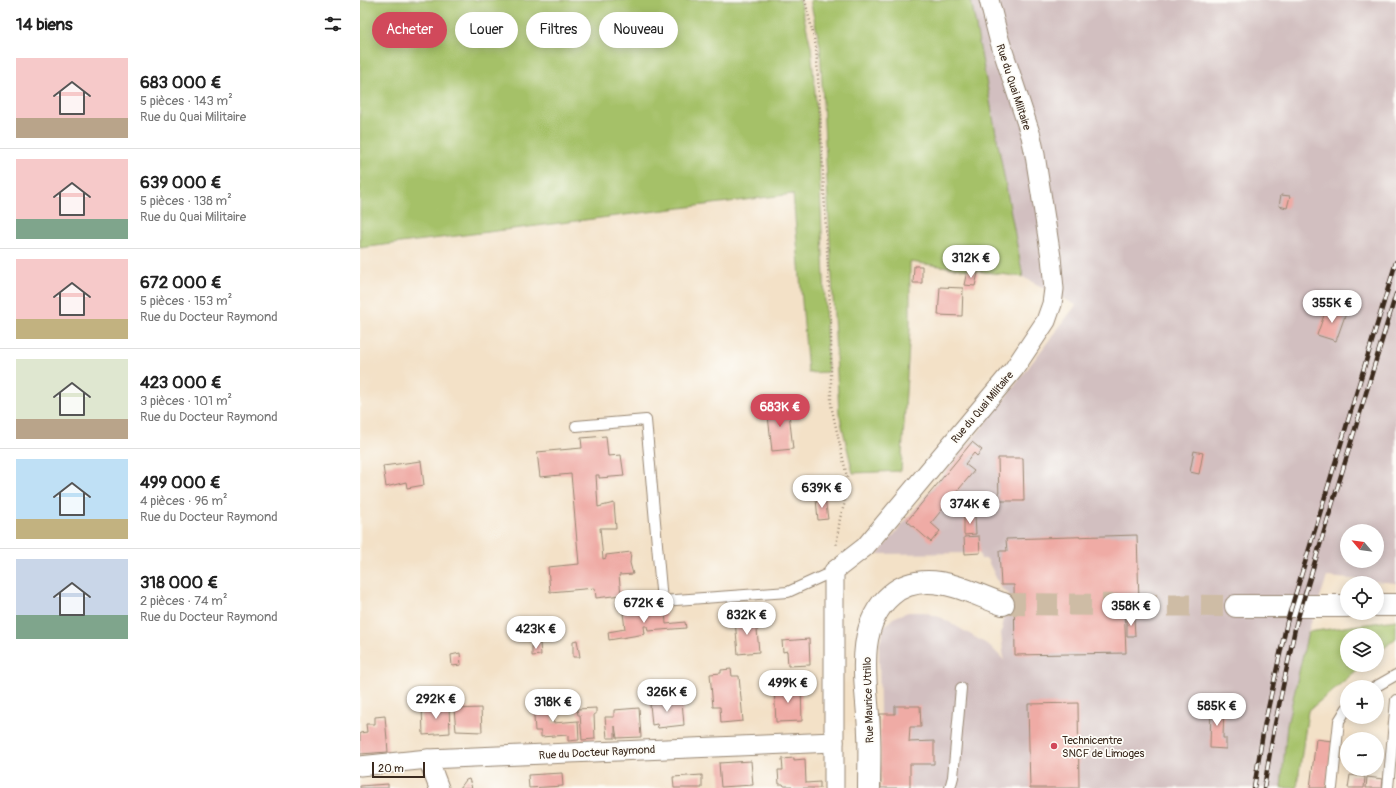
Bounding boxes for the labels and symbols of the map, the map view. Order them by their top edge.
street label: Rue du Quai Militaire [993,42,1034,132]
pin: 312K € [938,245,1004,279]
pin: 355K € [1299,290,1365,324]
street label: Rue du Quai Militaire [949,368,1017,446]
pin: 683K € [747,394,813,428]
pin: 639K € [789,475,855,509]
pin: 374K € [937,491,1003,525]
north arrow [1340,524,1384,568]
pin: 672K € [611,590,677,624]
pin: 358K € [1098,593,1164,627]
pin: 832K € [714,602,780,636]
pin: 423K € [503,616,569,650]
street label: Rue Maurice Utrillo [860,657,876,743]
pin: 499K € [755,670,821,704]
pin: 326K € [634,679,700,713]
pin: 292K € [403,686,469,720]
pin: 318K € [520,689,586,723]
pin: 585K € [1184,693,1250,727]
place label: Technicentre SNCF de Limoges [1062,734,1144,760]
marker: Technicentre SNCF de Limoges [1049,741,1059,751]
street label: Rue du Docteur Raymond [539,743,656,762]
scale bar [372,760,425,779]

